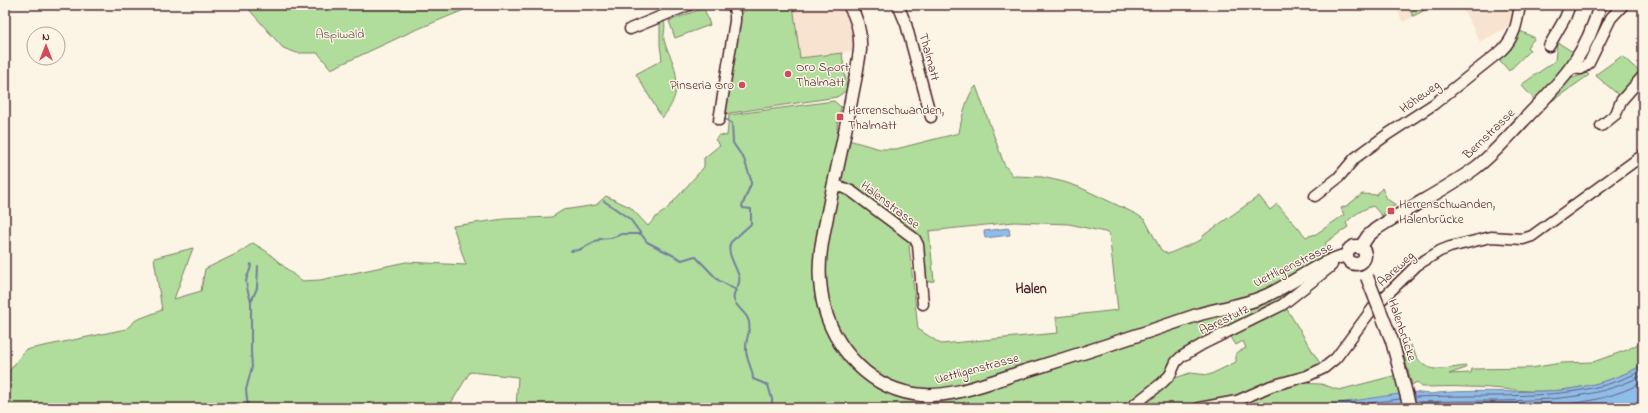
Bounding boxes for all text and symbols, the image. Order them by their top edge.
park label: Aspiwald [315,25,365,44]
north arrow [26,26,66,66]
text: N [42,29,50,45]
street label: Thalmatt [914,31,945,84]
place label: Oro Sport Thalmatt [796,58,850,92]
marker: Oro Sport Thalmatt [783,69,793,79]
place label: Pinseria Oro [670,76,734,95]
street label: Höheweg [1396,76,1445,119]
marker: Pinseria Oro [737,80,747,90]
place label: Herrenschwanden, Thalmatt [848,101,944,135]
street label: Bernstrasse [1458,104,1520,164]
marker: Herrenschwanden, Thalmatt [835,112,845,122]
street label: Halenstrasse [856,176,924,234]
place label: Herrenschwanden, Halenbrücke [1399,195,1495,229]
marker: Herrenschwanden, Halenbrücke [1386,206,1396,216]
street label: Uettligenstrasse [1250,237,1337,293]
street label: Aareweg [1373,247,1420,292]
district label: Halen [1015,279,1047,300]
street label: Halenbrücke [1383,296,1422,364]
street label: Aarestutz [1196,300,1253,340]
street label: Uettligenstrasse [933,349,1022,390]

